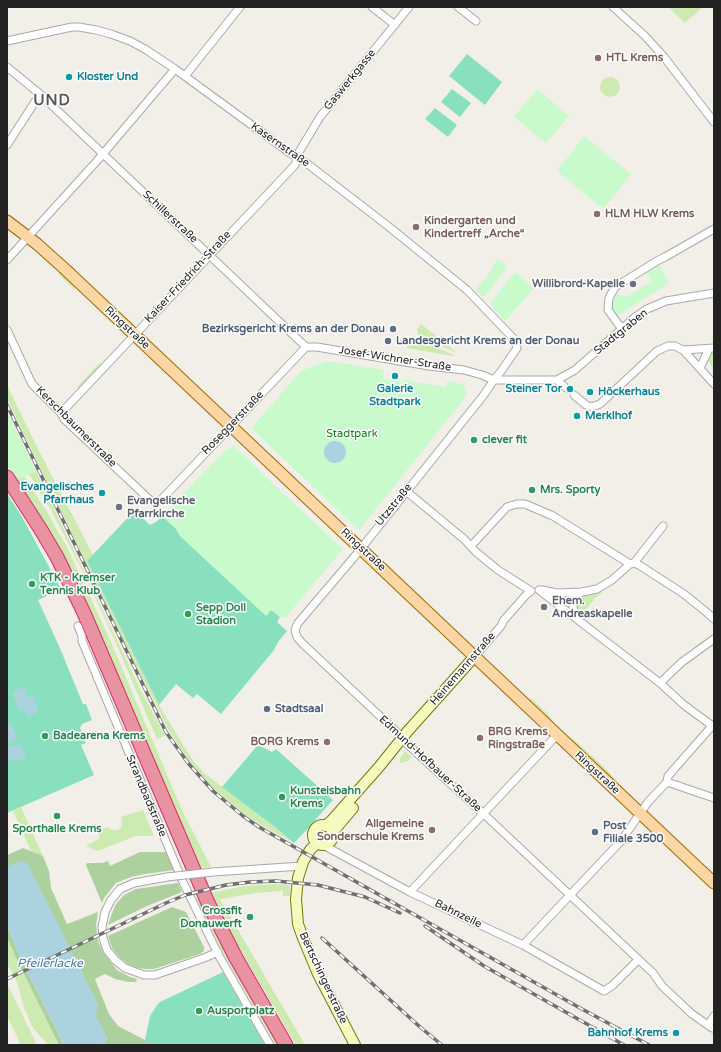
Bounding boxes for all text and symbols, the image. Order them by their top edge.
street label: Gaswerkgasse [321,47,379,113]
place label: HTL Krems [606,51,663,65]
marker: HTL Krems [593,53,603,63]
place label: Kloster Und [77,70,138,84]
marker: Kloster Und [64,72,74,82]
district label: UND [33,92,71,110]
street label: Kasernstraße [248,120,312,170]
street label: Schillerstraße [140,188,200,246]
place label: HLM HLW Krems [605,207,694,221]
marker: HLM HLW Krems [592,209,602,219]
place label: Kindergarten und Kindertreff „Arche“ [424,214,525,240]
marker: Kindergarten und Kindertreff „Arche“ [411,222,421,232]
street label: Kaiser-Friedrich-Straße [142,228,234,326]
place label: Willibrord-Kapelle [532,277,625,291]
marker: Willibrord-Kapelle [628,279,638,289]
street label: Ringstraße [102,304,152,352]
street label: Stadtgraben [592,306,650,358]
place label: Bezirksgericht Krems an der Donau [202,322,385,336]
marker: Bezirksgericht Krems an der Donau [388,324,398,334]
place label: Landesgericht Krems an der Donau [396,334,579,348]
marker: Landesgericht Krems an der Donau [383,336,393,346]
street label: Josef-Wichner-Straße [338,344,452,374]
marker: Galerie Stadtpark [390,371,400,381]
place label: Galerie Stadtpark [369,382,421,408]
place label: Steiner Tor [505,382,562,396]
street label: Kerschbaumerstraße [33,384,119,470]
marker: Steiner Tor [565,384,575,394]
place label: Höckerhaus [598,385,660,399]
marker: Höckerhaus [585,387,595,397]
street label: Roseggerstraße [199,389,267,457]
place label: Merklhof [585,409,632,423]
marker: Merklhof [572,411,582,421]
park label: Stadtpark [326,427,378,441]
place label: clever fit [482,433,527,447]
marker: clever fit [469,435,479,445]
place label: Evangelisches Pfarrhaus [21,480,94,506]
street label: Utzstraße [373,481,415,529]
place label: Mrs. Sporty [540,483,600,497]
marker: Mrs. Sporty [527,485,537,495]
marker: Evangelisches Pfarrhaus [97,488,107,498]
place label: Evangelische Pfarrkirche [127,494,195,520]
marker: Evangelische Pfarrkirche [114,502,124,512]
street label: Ringstraße [338,526,388,574]
place label: KTK - Kremser Tennis Klub [40,571,115,597]
marker: KTK - Kremser Tennis Klub [27,579,37,589]
place label: Ehem. Andreaskapelle [552,594,632,620]
place label: Sepp Doll Stadion [196,601,246,627]
marker: Ehem. Andreaskapelle [539,602,549,612]
marker: Sepp Doll Stadion [183,609,193,619]
street label: Heinemannstraße [428,630,498,708]
place label: Stadtsaal [275,702,323,716]
marker: Stadtsaal [262,704,272,714]
street label: Edmund-Hofbauer-Straße [376,713,484,815]
place label: BRG Krems Ringstraße [488,725,548,751]
place label: Badearena Krems [53,729,145,743]
marker: Badearena Krems [40,731,50,741]
marker: BRG Krems Ringstraße [475,733,485,743]
place label: BORG Krems [250,735,319,749]
marker: BORG Krems [322,737,332,747]
street label: Ringstraße [572,749,622,797]
street label: Strandbadstraße [123,753,169,839]
place label: Kunsteisbahn Krems [290,784,361,810]
marker: Kunsteisbahn Krems [277,792,287,802]
marker: Sporthalle Krems [52,811,62,821]
place label: Allgemeine Sonderschule Krems [317,817,424,843]
place label: Post Filiale 3500 [603,819,663,845]
place label: Sporthalle Krems [12,822,102,836]
marker: Allgemeine Sonderschule Krems [427,825,437,835]
marker: Post Filiale 3500 [590,827,600,837]
street label: Bahnzeile [432,897,484,931]
place label: Crossfit Donauwerft [180,904,242,930]
marker: Crossfit Donauwerft [245,912,255,922]
street label: Bertschingerstraße [296,930,350,1026]
water label: Pfeilerlacke [17,957,83,971]
place label: Ausportplatz [207,1004,274,1018]
marker: Ausportplatz [194,1006,204,1016]
place label: Bahnhof Krems [587,1026,668,1040]
marker: Bahnhof Krems [671,1028,681,1038]

